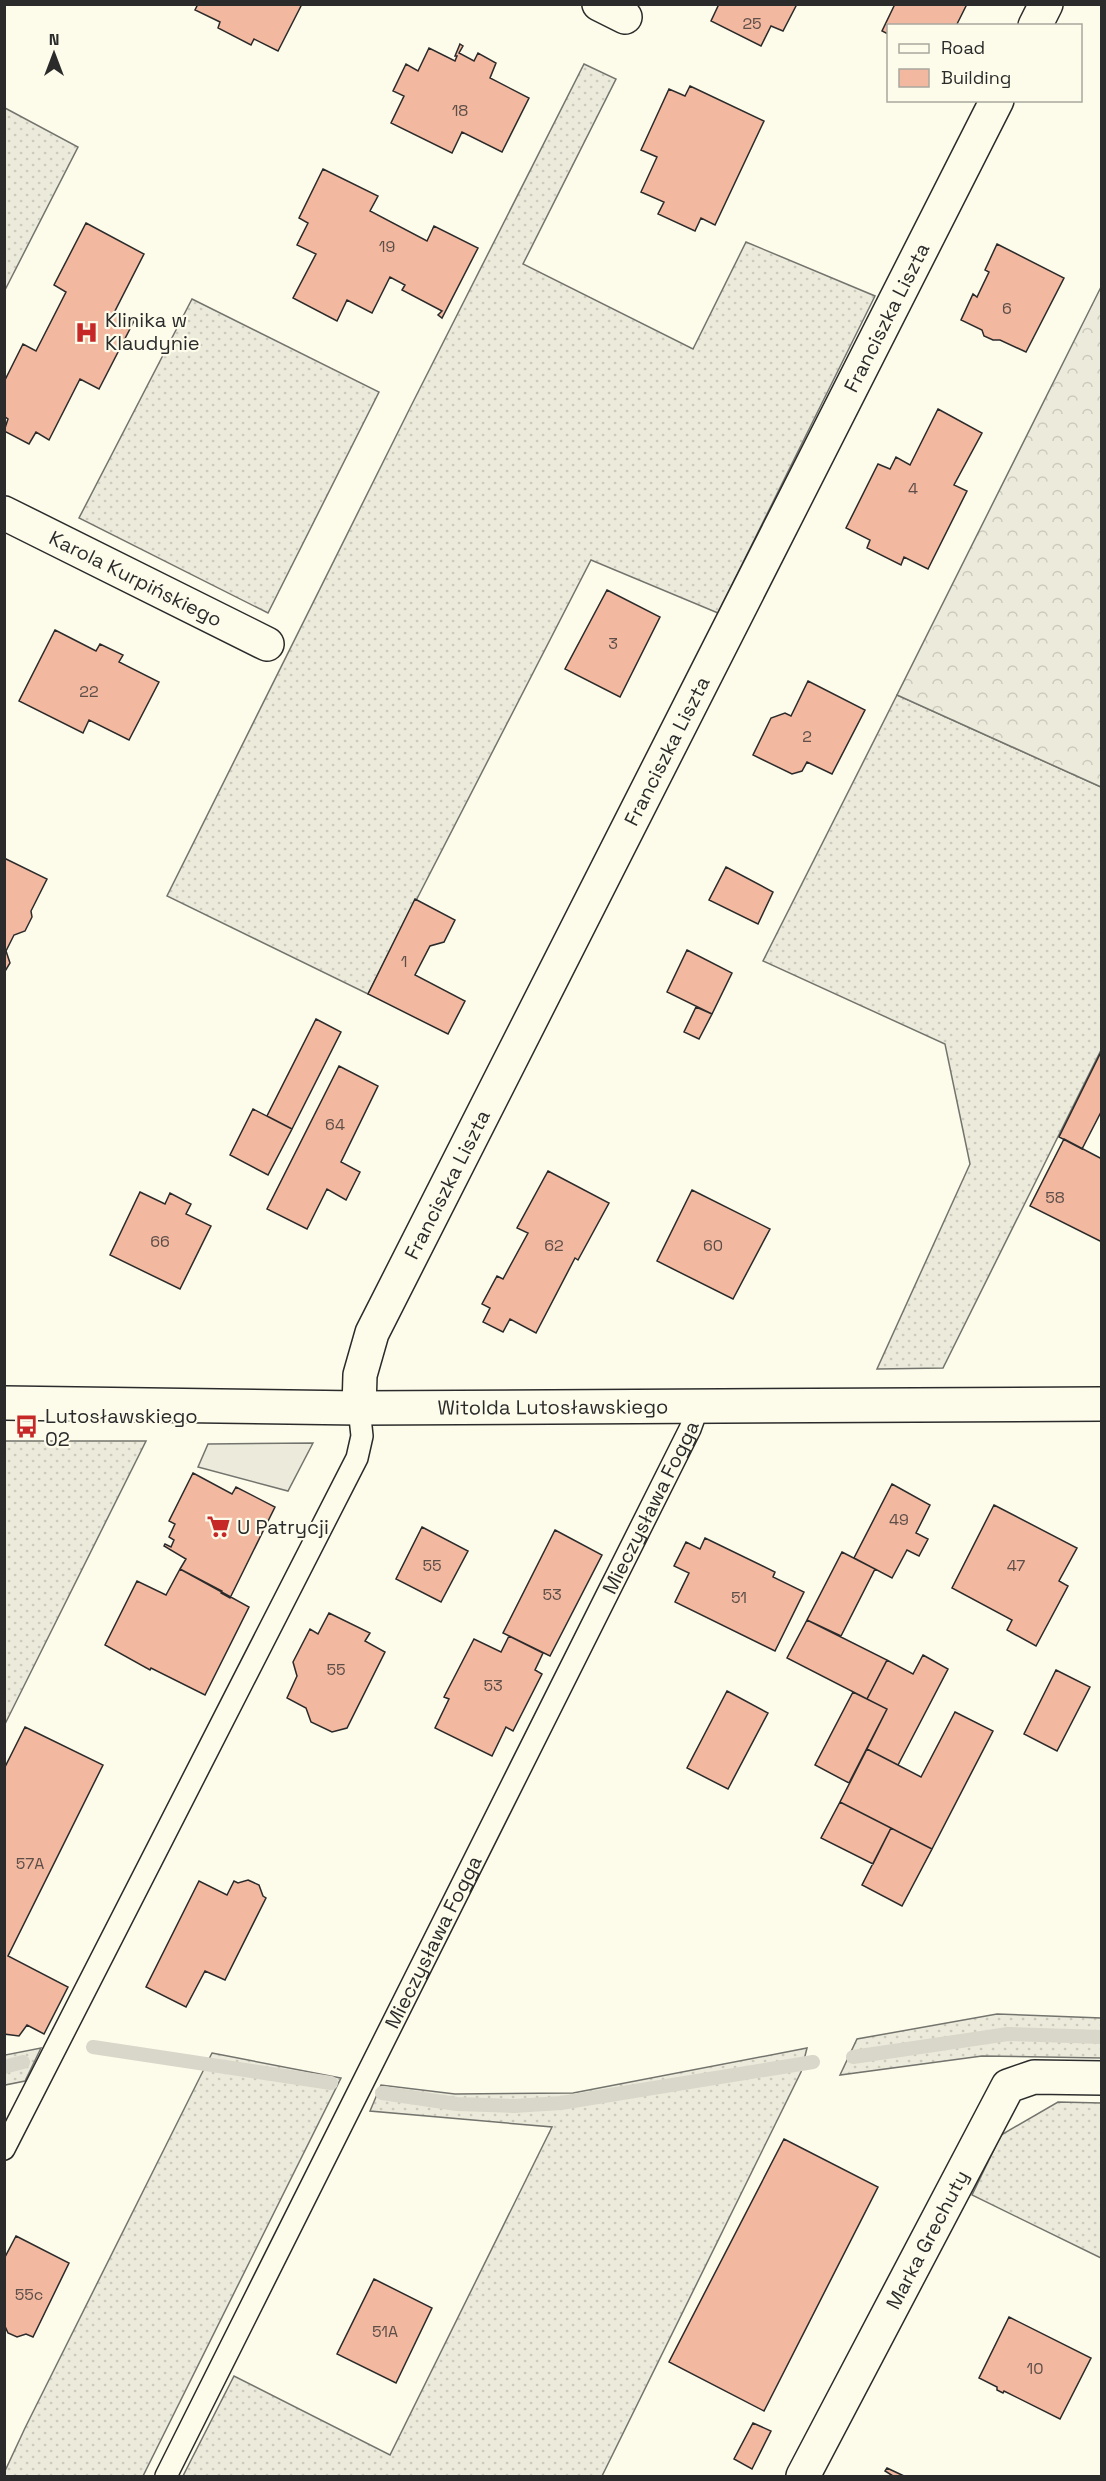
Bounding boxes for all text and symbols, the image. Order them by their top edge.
house number: 25 [742,13,762,34]
north arrow [24,24,84,84]
legend [887,24,1082,102]
text: N [49,29,59,50]
text: Road [941,36,985,59]
text: Building [941,66,1011,89]
house number: 18 [452,100,468,121]
house number: 19 [379,236,395,257]
street label: Franciszka Liszta [838,239,935,397]
house number: 6 [1002,298,1012,319]
place label: Klinika w Klaudynie [105,307,200,356]
hospital icon: Klinika w Klaudynie [74,319,100,345]
house number: 4 [908,478,918,499]
street label: Karola Kurpińskiego [45,525,226,633]
house number: 3 [608,633,618,654]
street label: Franciszka Liszta [618,672,716,830]
house number: 22 [79,681,99,702]
house number: 2 [802,726,812,747]
house number: 1 [401,951,407,972]
street label: Franciszka Liszta [398,1106,496,1264]
house number: 64 [325,1114,345,1135]
house number: 58 [1045,1187,1065,1208]
house number: 66 [150,1231,170,1252]
house number: 62 [544,1235,564,1256]
house number: 60 [703,1235,723,1256]
street label: Witolda Lutosławskiego [437,1393,668,1421]
place label: Lutosławskiego 02 [45,1403,198,1452]
bus stop icon: Lutosławskiego 02 [14,1414,40,1440]
street label: Mieczysława Fogga [596,1418,705,1598]
house number: 49 [889,1509,909,1530]
supermarket icon: U Patrycji [206,1514,232,1540]
place label: U Patrycji [237,1514,329,1540]
house number: 55 [422,1555,442,1576]
house number: 47 [1007,1555,1025,1576]
house number: 53 [542,1584,562,1605]
house number: 51 [731,1587,747,1608]
house number: 55 [326,1659,346,1680]
house number: 53 [483,1675,503,1696]
street label: Mieczysława Fogga [379,1851,487,2033]
house number: 57A [16,1853,44,1874]
street label: Marka Grechuty [880,2166,974,2314]
house number: 55c [15,2284,43,2305]
house number: 51A [372,2321,398,2342]
house number: 10 [1027,2358,1043,2379]

